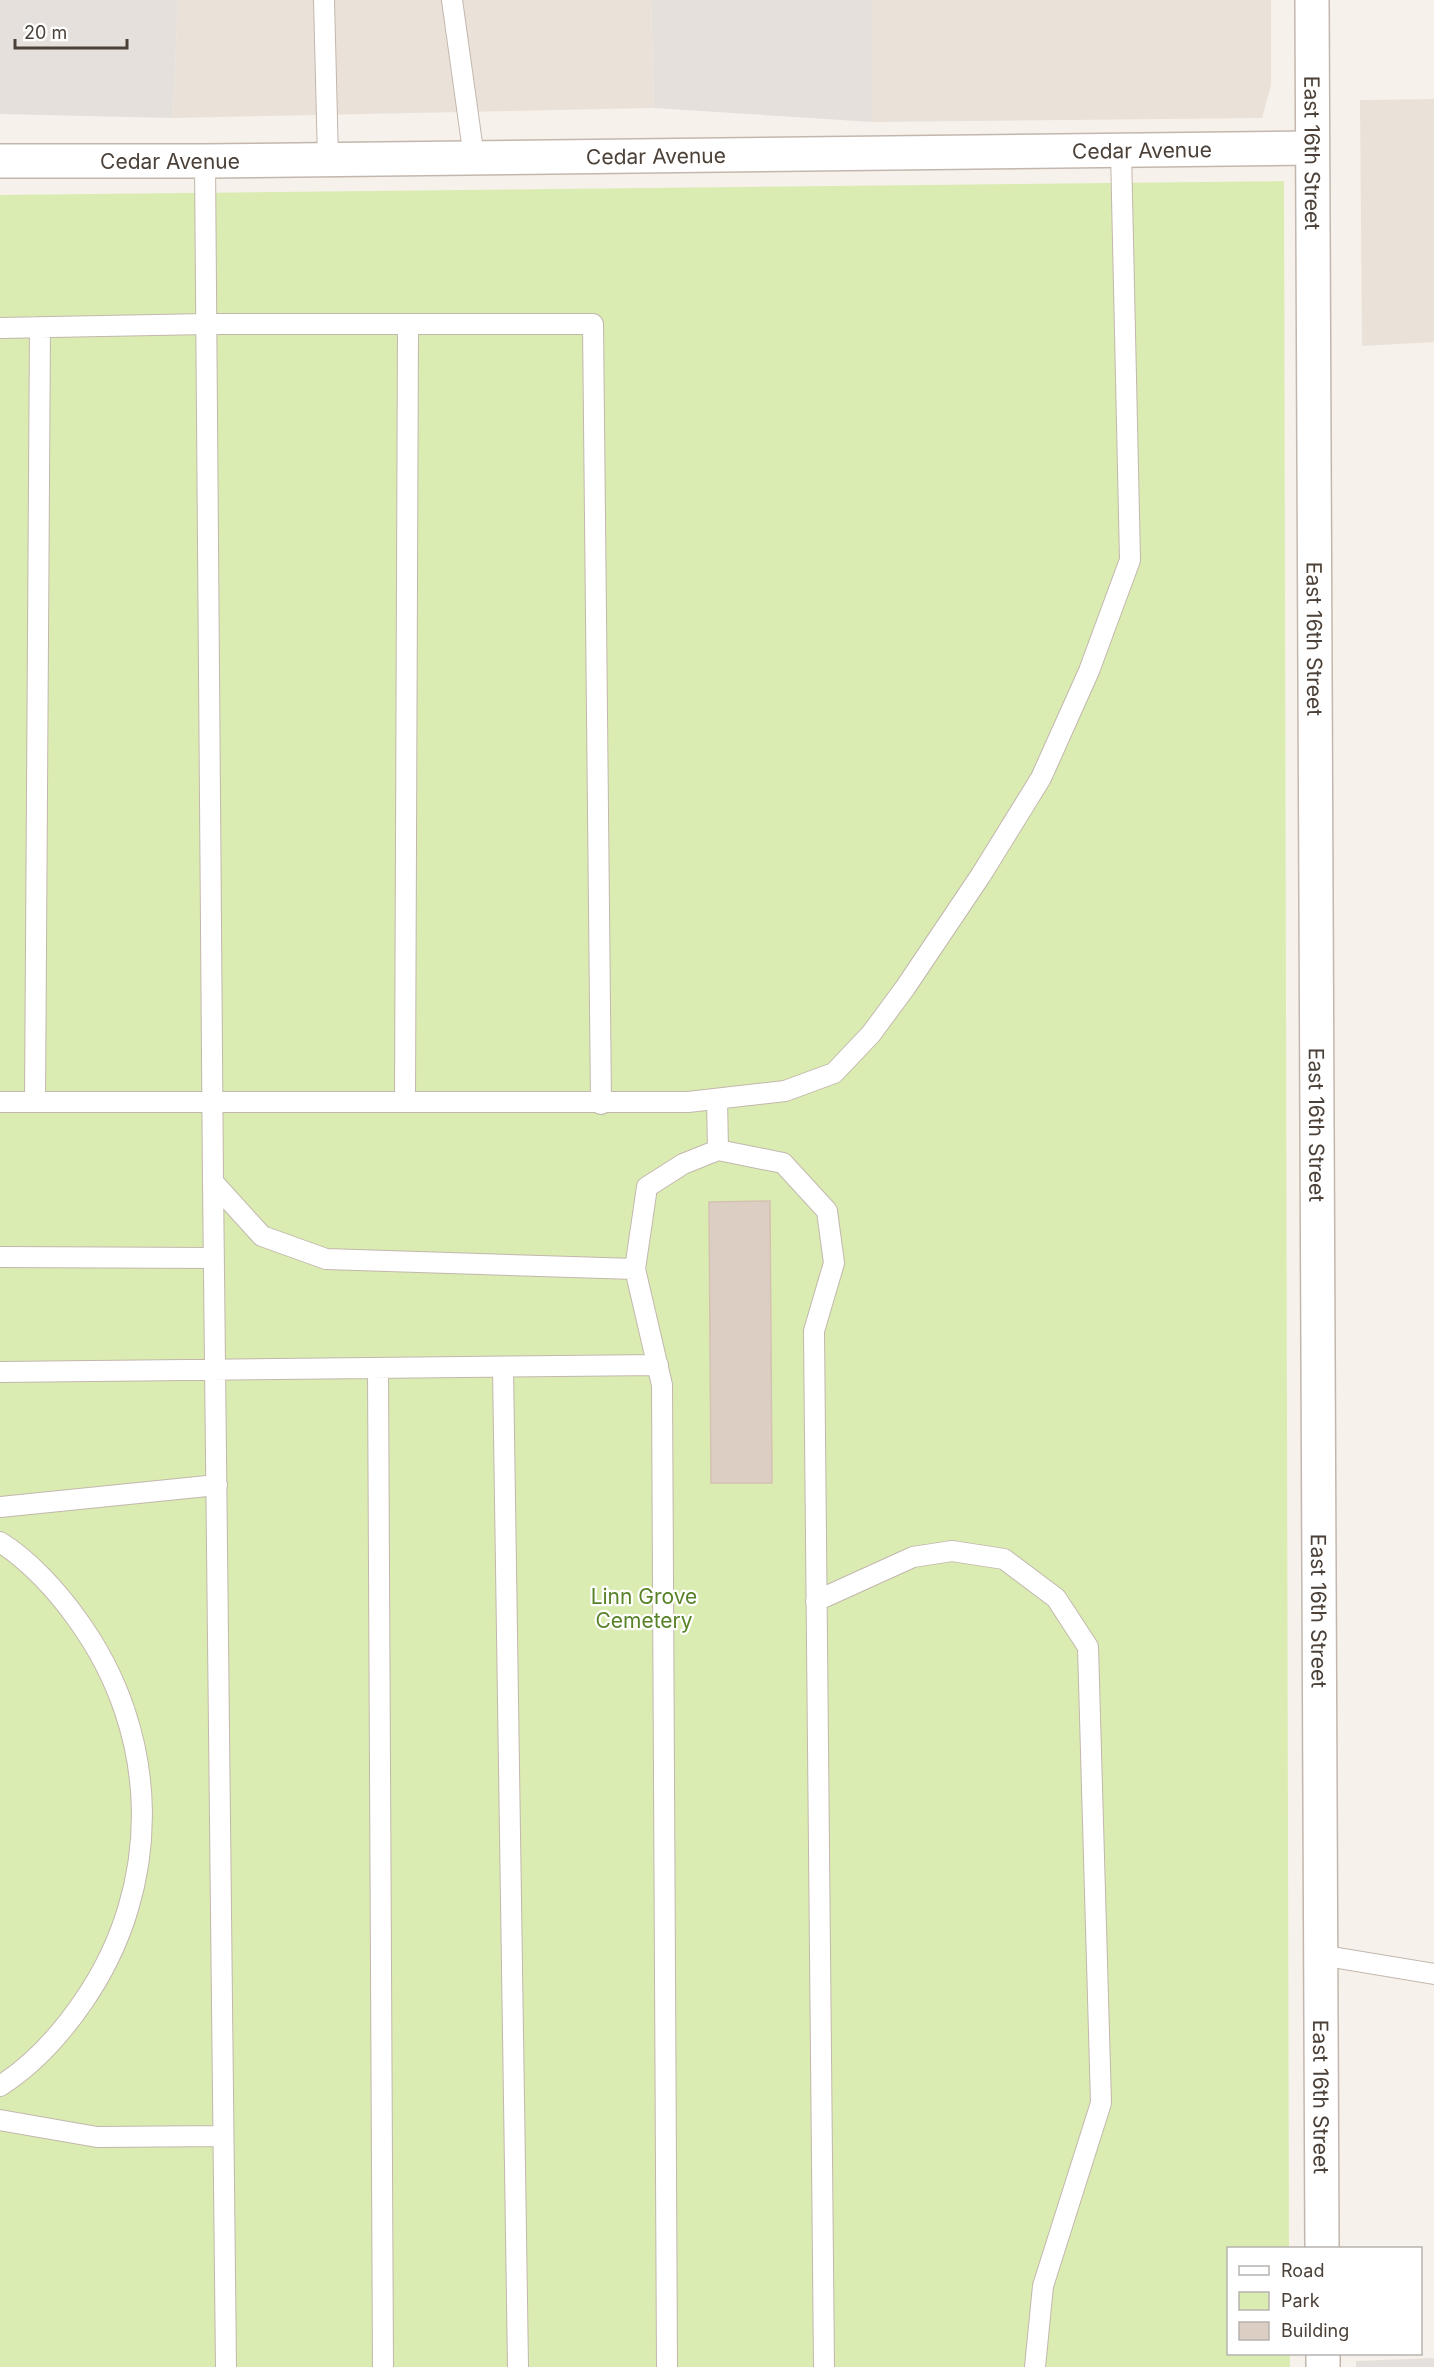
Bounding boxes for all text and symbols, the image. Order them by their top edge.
scale bar [15,12,128,50]
text: 20 m [24,22,67,43]
street label: East 16th Street [1300,76,1326,230]
street label: Cedar Avenue [1072,137,1212,163]
street label: Cedar Avenue [586,142,726,169]
street label: Cedar Avenue [100,148,240,174]
street label: East 16th Street [1302,562,1328,716]
street label: East 16th Street [1304,1048,1330,1202]
street label: East 16th Street [1306,1534,1332,1688]
park label: Linn Grove Cemetery [591,1584,697,1633]
street label: East 16th Street [1308,2020,1334,2174]
legend [1227,2247,1422,2355]
text: Road [1281,2260,1324,2281]
text: Park [1281,2290,1320,2311]
text: Building [1281,2320,1349,2341]

